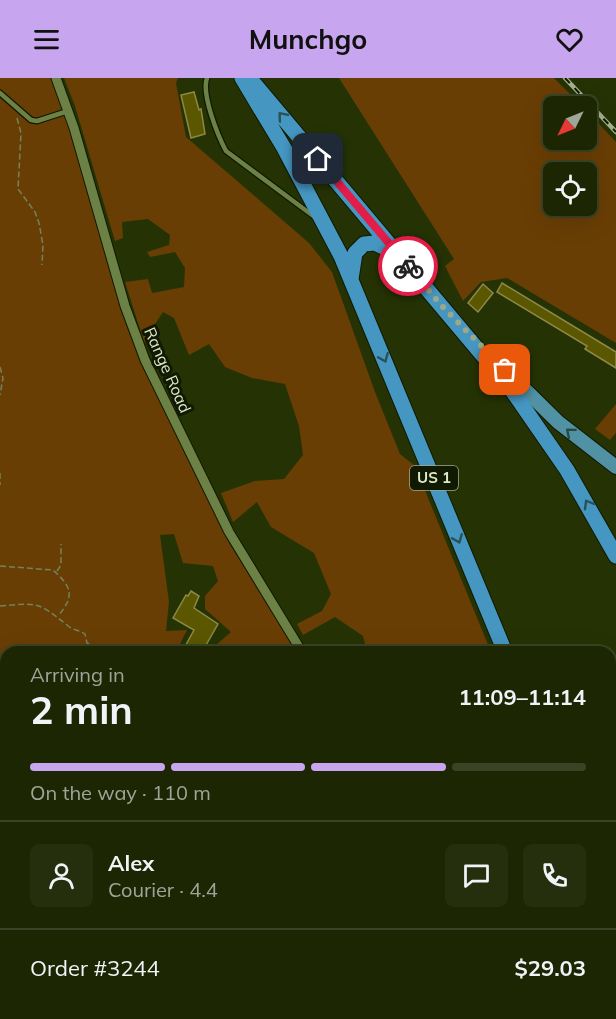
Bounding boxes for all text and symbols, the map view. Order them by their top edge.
text: Munchgo [249,22,367,56]
icon: menu [30,23,63,56]
icon: heart [553,23,586,56]
north arrow [543,96,597,150]
map controls [543,96,597,216]
one-way arrow [278,112,289,123]
pin [292,133,343,184]
icon: home [301,142,334,175]
button: locate [543,162,597,216]
courier [378,236,438,296]
icon: bike [392,250,425,283]
street label: Range Road [140,324,196,416]
pin [479,344,530,395]
one-way arrow [377,352,389,363]
icon: bag [488,353,521,386]
one-way arrow [566,428,577,439]
road number: US 1 [410,466,458,490]
one-way arrow [584,500,596,511]
one-way arrow [451,533,463,544]
text: Arriving in [30,662,125,687]
text: 11:09–11:14 [458,683,586,711]
text: 2 min [30,685,133,734]
text: On the way · 110 m [30,780,211,805]
button: person [30,844,93,907]
button: chat [445,844,508,907]
button: phone [523,844,586,907]
text: Alex [108,849,154,877]
text: Courier · 4.4 [108,877,218,902]
text: Order #3244 [30,954,160,982]
text: $29.03 [515,954,586,982]

